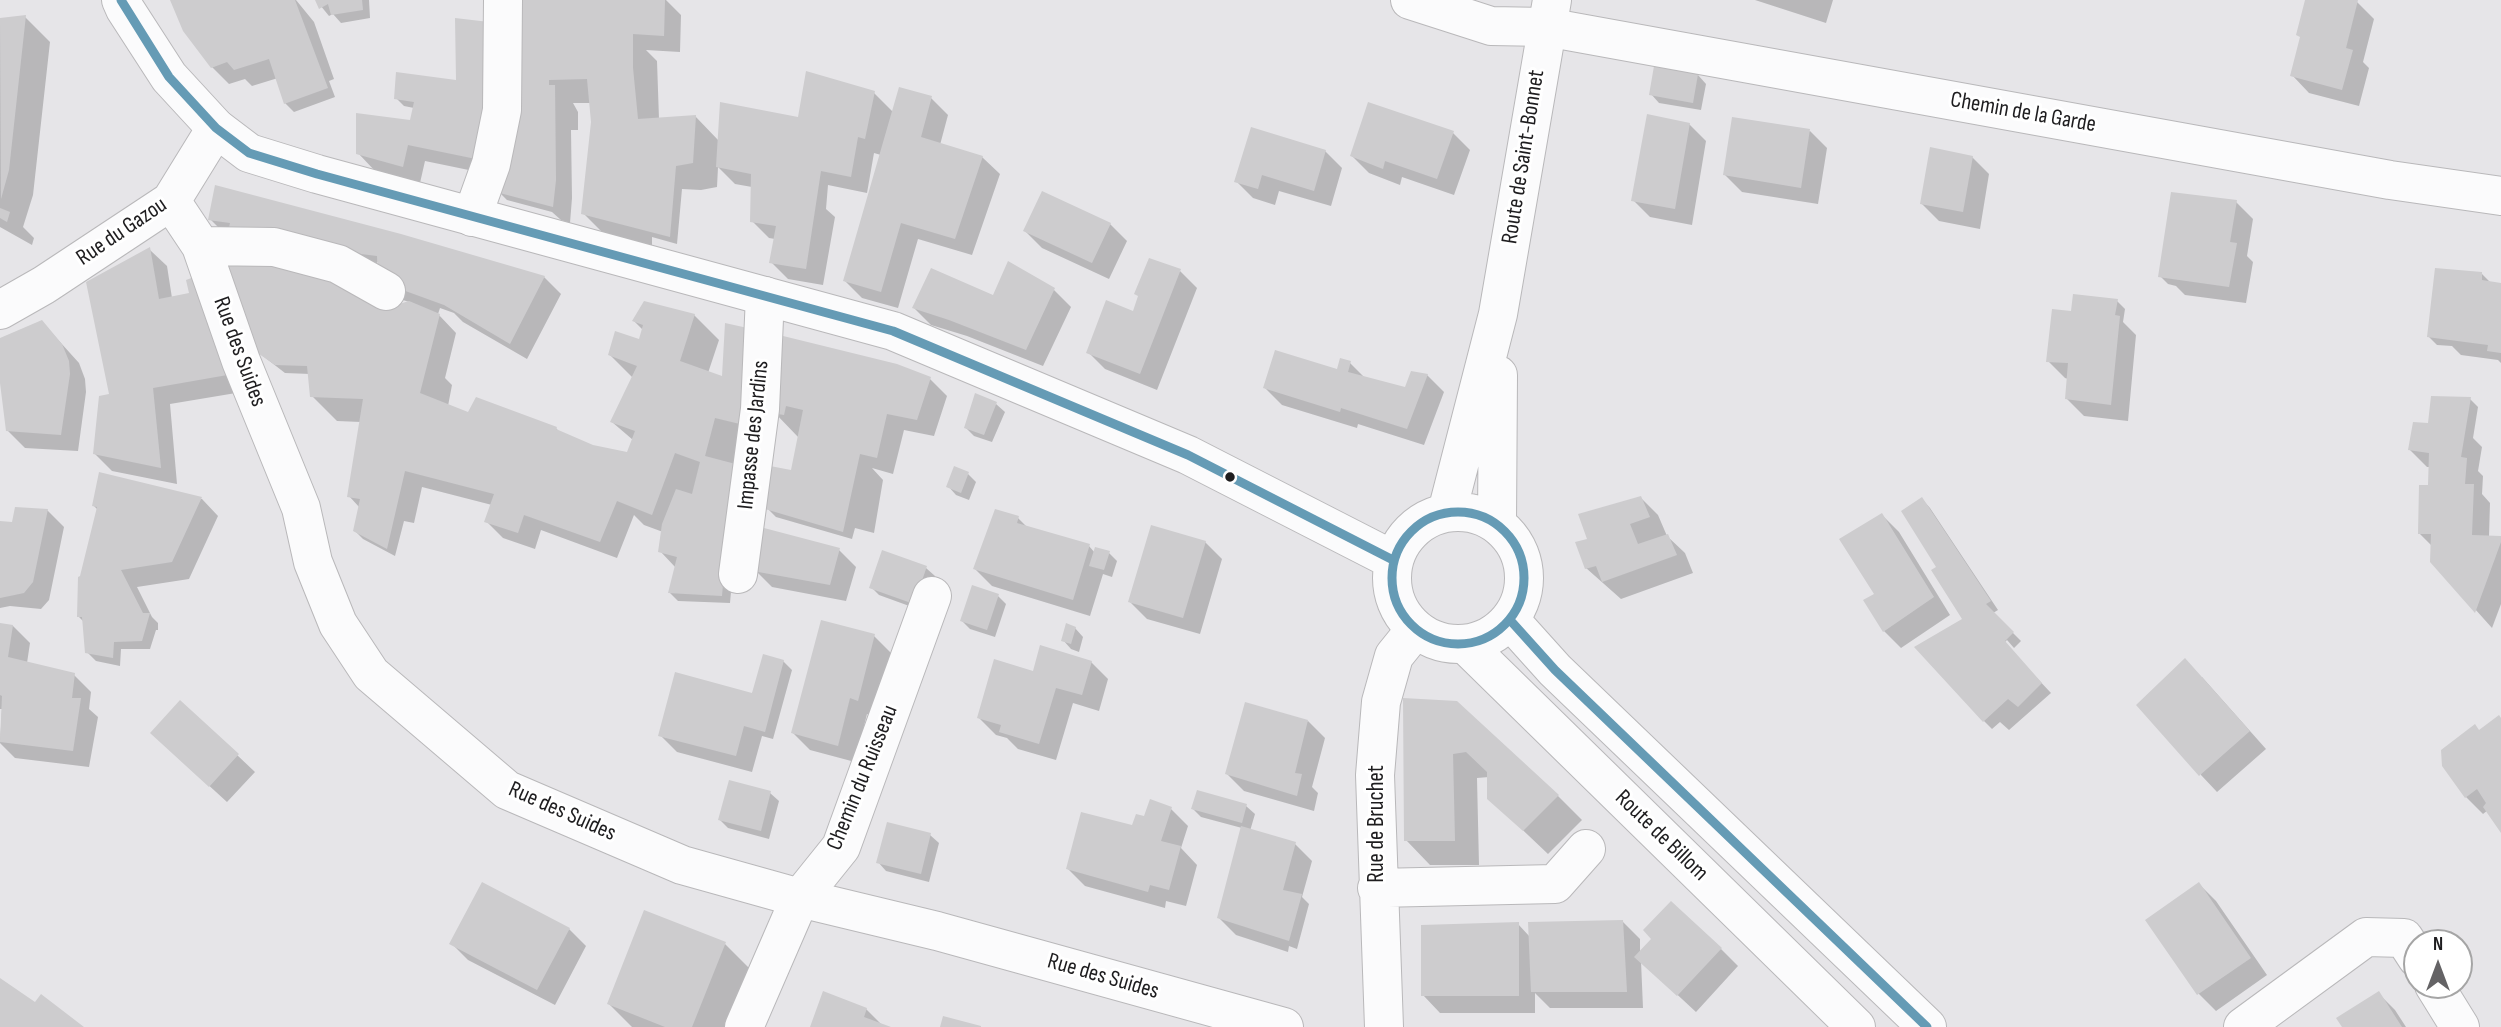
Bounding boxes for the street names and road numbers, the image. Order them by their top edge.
street label: Route de Saint-Bonnet [1497,68,1551,246]
street label: Chemin de la Garde [1948,87,2098,139]
street label: Rue du Gazou [71,192,173,272]
street label: Rue des Suides [206,293,272,411]
street label: Impasse des Jardins [732,359,776,511]
street label: Chemin du Ruisseau [821,701,905,855]
street label: Rue de Bruchet [1363,765,1391,883]
street label: Rue des Suides [504,776,620,848]
street label: Route de Billom [1609,785,1713,887]
street label: Rue des Suides [1044,948,1162,1006]

